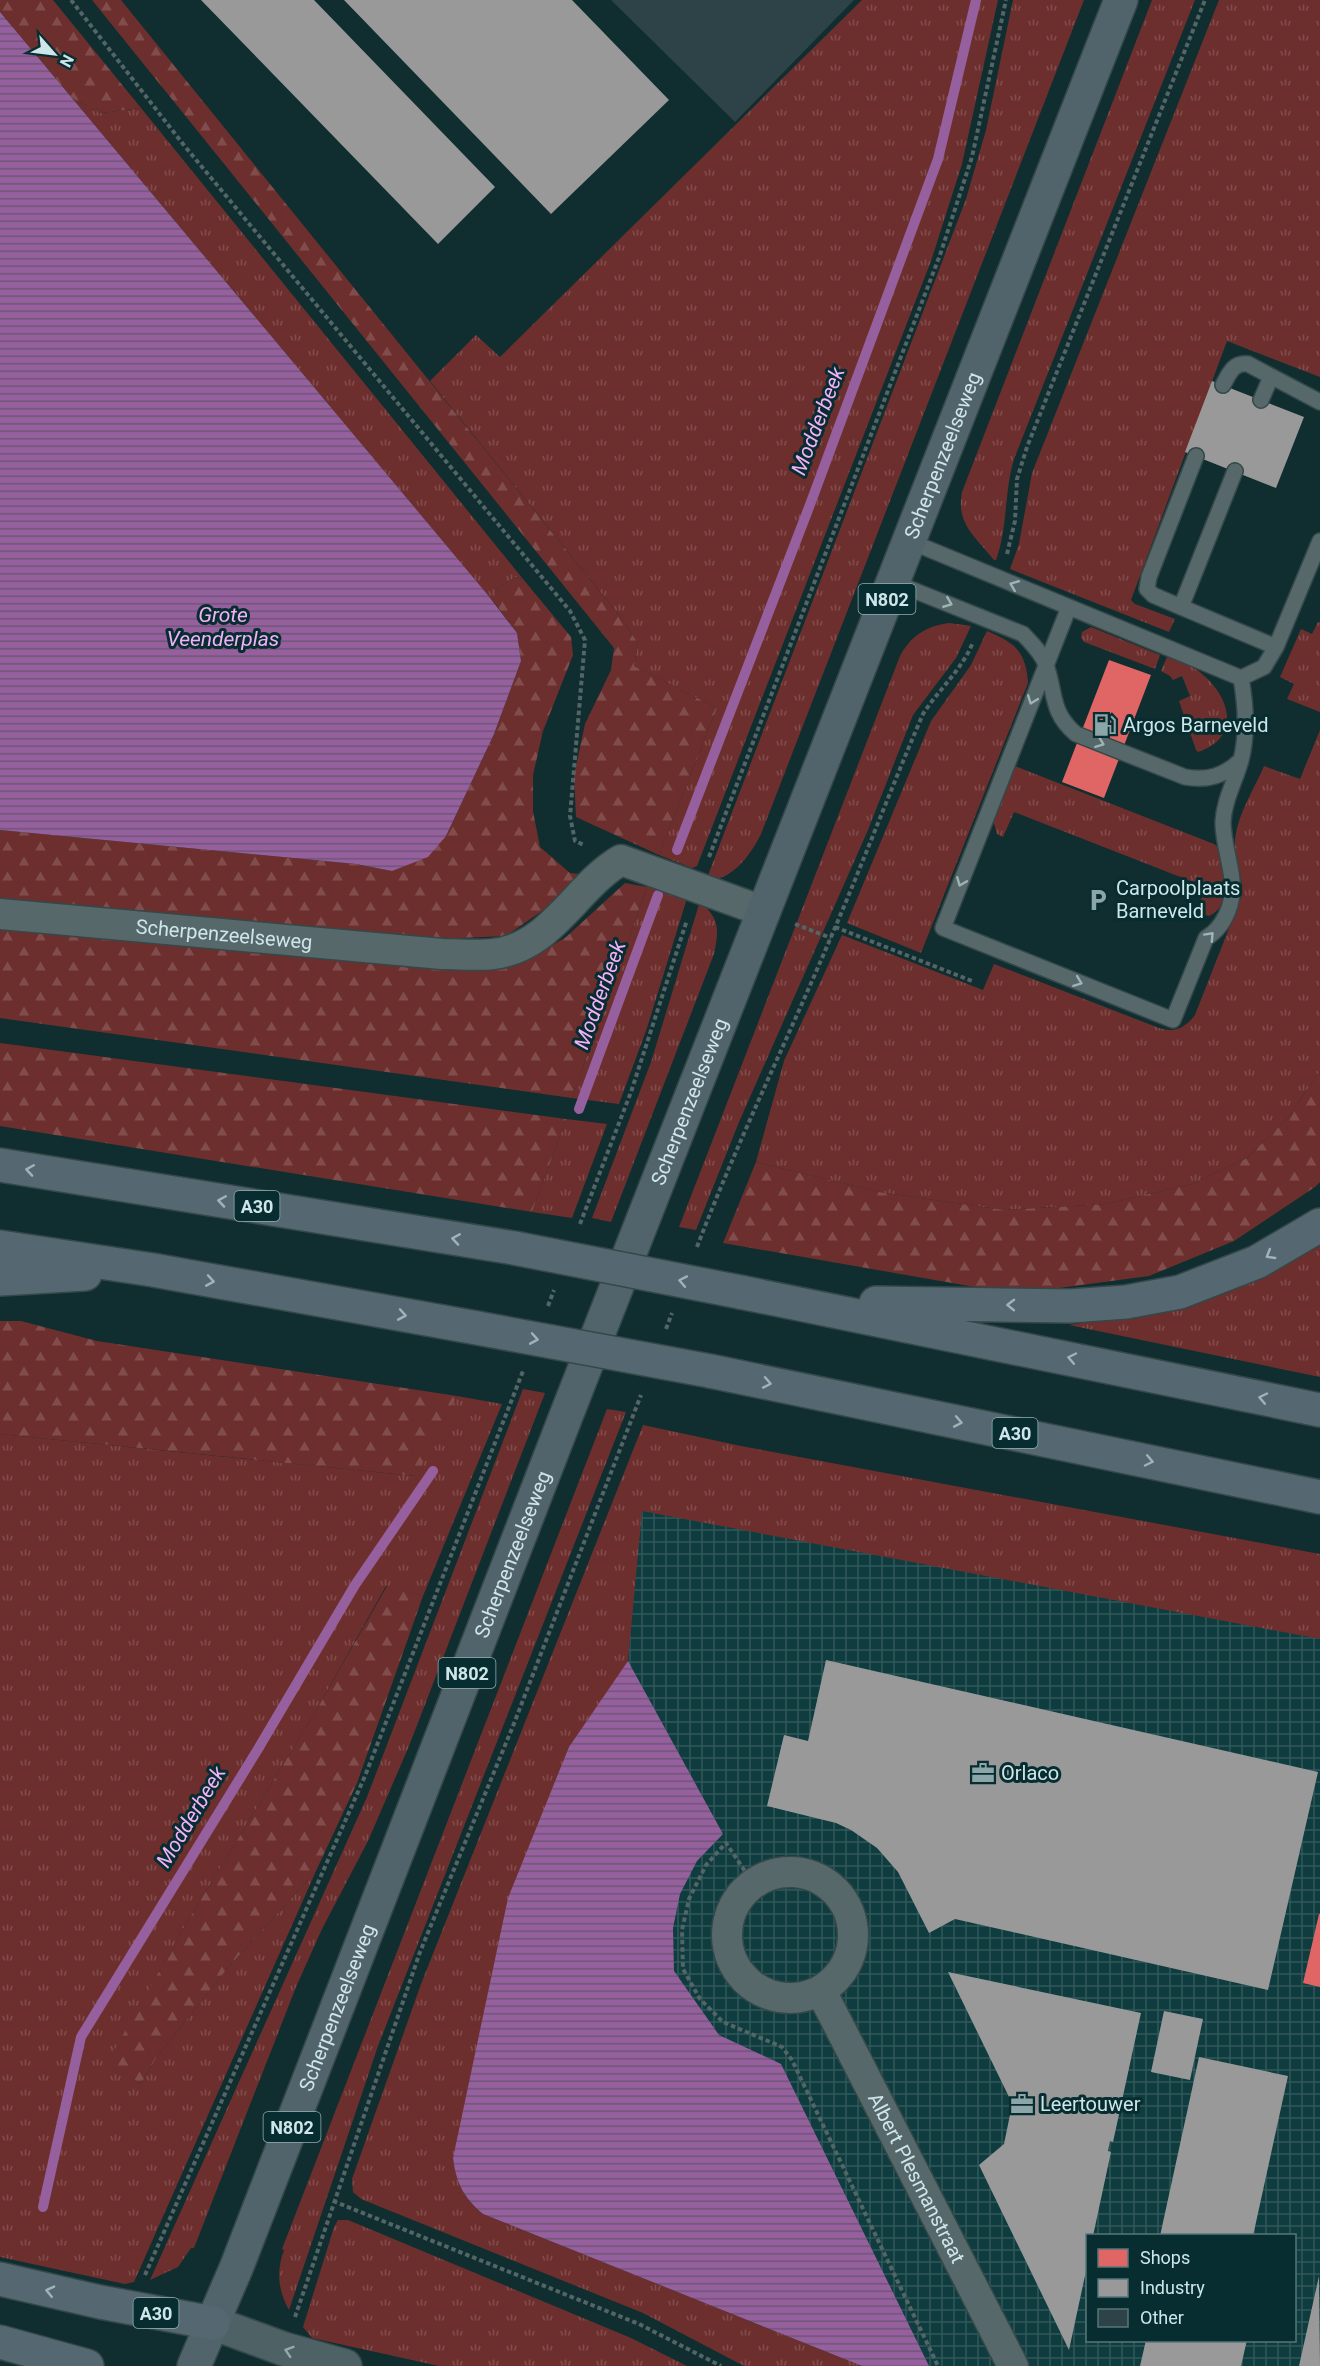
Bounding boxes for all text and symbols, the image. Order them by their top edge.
north arrow [24,24,84,84]
text: N [56,51,78,70]
water label: Modderbeek [786,363,850,478]
street label: Scherpenzeelseweg [899,369,986,542]
one-way arrow [1010,580,1021,592]
road number: N802 [858,584,916,614]
one-way arrow [941,596,952,608]
water label: Grote Veenderplas [167,603,279,651]
one-way arrow [1027,694,1039,705]
fuel station icon: Argos Barneveld [1092,712,1118,738]
place label: Argos Barneveld [1123,713,1269,737]
one-way arrow [1094,736,1105,749]
one-way arrow [956,876,968,887]
place label: Carpoolplaats Barneveld [1116,876,1240,923]
parking icon: Carpoolplaats Barneveld [1085,887,1111,913]
street label: Scherpenzeelseweg [135,914,313,954]
one-way arrow [1203,932,1214,942]
water label: Modderbeek [569,937,631,1052]
one-way arrow [1072,975,1083,987]
street label: Scherpenzeelseweg [646,1015,733,1189]
one-way arrow [25,1164,34,1176]
road number: A30 [234,1191,280,1221]
one-way arrow [218,1195,227,1207]
one-way arrow [452,1233,461,1245]
one-way arrow [1266,1248,1276,1259]
one-way arrow [205,1274,215,1287]
one-way arrow [678,1275,688,1288]
one-way arrow [1007,1299,1016,1312]
one-way arrow [397,1308,407,1321]
one-way arrow [529,1332,539,1345]
one-way arrow [1067,1352,1077,1365]
one-way arrow [762,1376,772,1389]
one-way arrow [1258,1392,1268,1405]
one-way arrow [953,1415,963,1428]
road number: A30 [992,1418,1038,1448]
one-way arrow [1144,1454,1154,1467]
street label: Scherpenzeelseweg [469,1467,556,1641]
road number: N802 [438,1658,496,1688]
office icon: Orlaco [970,1760,996,1786]
place label: Orlaco [1001,1761,1059,1785]
water label: Modderbeek [152,1762,231,1872]
street label: Scherpenzeelseweg [294,1921,380,2095]
street label: Albert Plesmanstraat [863,2089,970,2267]
office icon: Leertouwer [1009,2091,1035,2117]
place label: Leertouwer [1040,2092,1141,2116]
road number: N802 [264,2112,320,2142]
legend [1086,2234,1296,2342]
text: Shops [1140,2247,1190,2268]
text: Industry [1140,2277,1205,2298]
one-way arrow [45,2285,55,2298]
road number: A30 [134,2298,178,2328]
text: Other [1140,2307,1184,2328]
one-way arrow [284,2345,295,2358]

